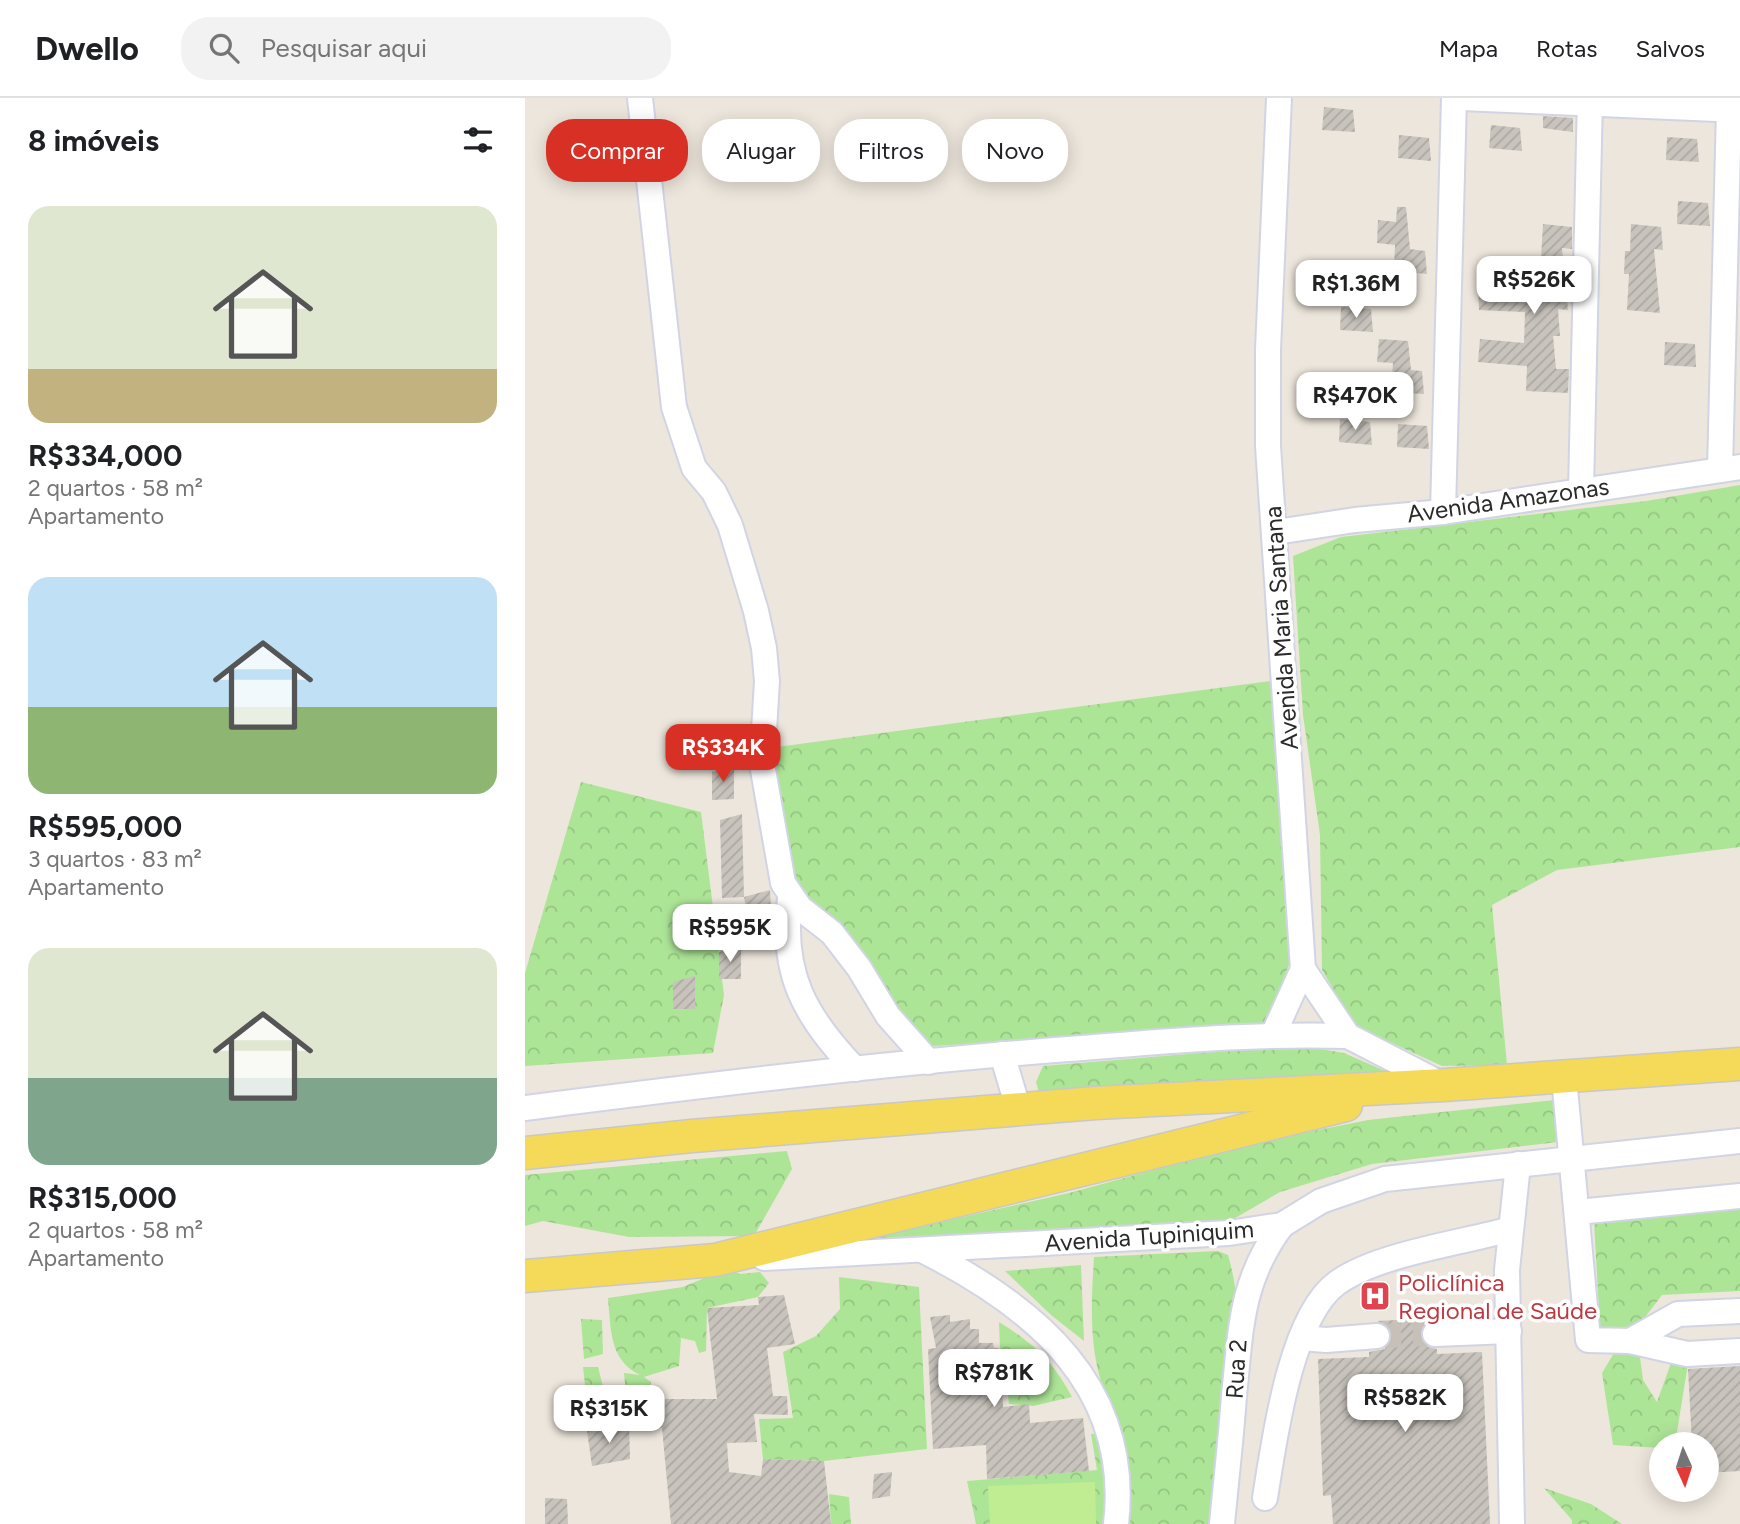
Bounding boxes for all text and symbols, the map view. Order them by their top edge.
search box [181,17,671,80]
text: Dwello [35,29,139,68]
icon: search [205,29,243,67]
text: Pesquisar aqui [261,32,427,64]
text: Mapa [1439,34,1498,63]
text: Rotas [1536,34,1597,63]
text: Salvos [1635,34,1705,63]
chip: Comprar [546,119,688,182]
chip: Alugar [702,119,820,182]
chip: Filtros [834,119,948,182]
chip: Novo [962,119,1068,182]
icon: filters [459,121,497,159]
text: 8 imóveis [28,122,159,159]
icon: home [200,251,326,377]
pin: R$526K [1477,256,1591,316]
pin: R$1.36M [1291,260,1421,320]
text: R$526K [1493,265,1575,293]
text: R$1.36M [1312,269,1400,297]
pin: R$470K [1298,372,1412,432]
text: R$470K [1312,381,1398,409]
text: R$334,000 [28,437,182,474]
street label: Avenida Amazonas [1405,471,1611,529]
text: 2 quartos · 58 m² [28,474,203,502]
text: Apartamento [28,502,164,530]
street label: Avenida Maria Santana [1258,505,1304,751]
icon: home [200,622,326,748]
pin: R$334K [666,724,780,784]
text: R$334K [681,733,765,761]
text: R$595,000 [28,808,182,845]
text: 3 quartos · 83 m² [28,845,202,873]
text: Apartamento [28,873,164,901]
pin: R$595K [673,904,787,964]
text: R$595K [689,913,771,941]
icon: home [200,993,326,1119]
text: R$315,000 [28,1179,177,1216]
street label: Avenida Tupiniquim [1043,1214,1255,1258]
text: 2 quartos · 58 m² [28,1216,203,1244]
text: Apartamento [28,1244,164,1272]
place label: Policlínica Regional de Saúde [1398,1268,1597,1325]
hospital icon: Policlínica Regional de Saúde [1358,1279,1392,1313]
street label: Rua 2 [1219,1338,1253,1400]
pin: R$781K [937,1350,1051,1409]
text: R$781K [954,1358,1034,1386]
pin: R$582K [1348,1374,1462,1434]
text: R$582K [1363,1383,1447,1411]
pin: R$315K [552,1386,666,1445]
text: R$315K [570,1394,648,1422]
north arrow [1649,1432,1719,1502]
map controls [1649,1432,1719,1502]

